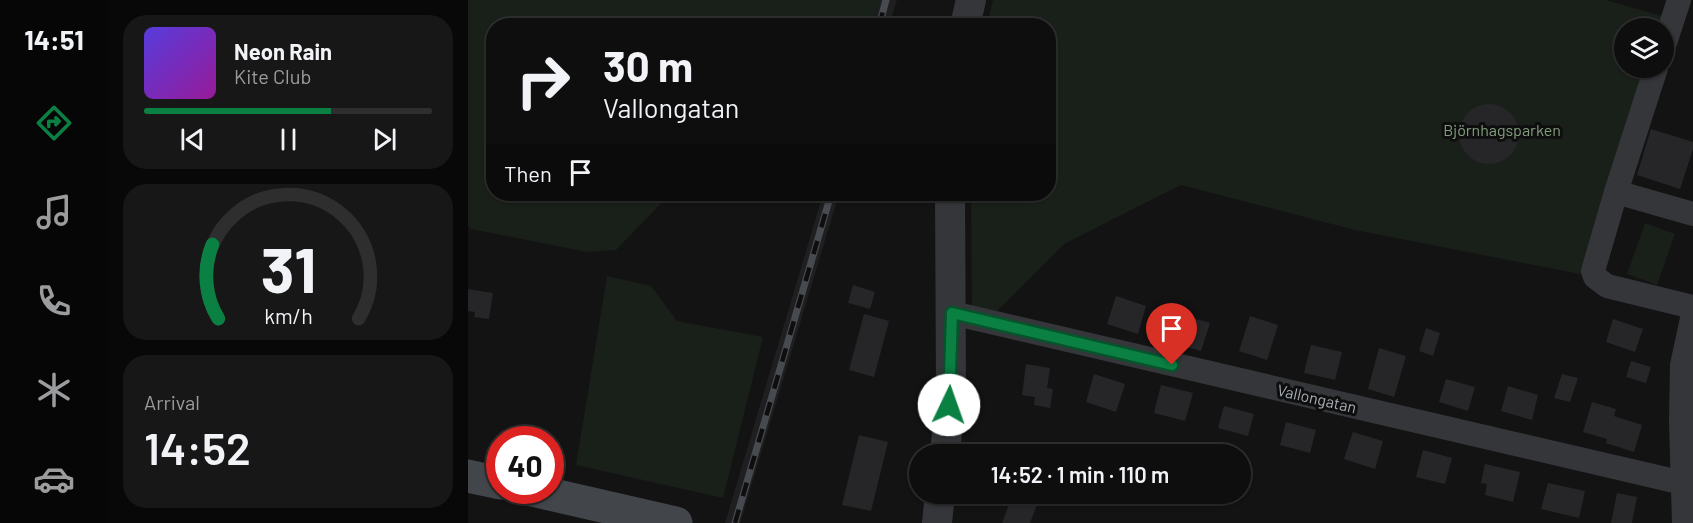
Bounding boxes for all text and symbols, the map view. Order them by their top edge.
map controls [1614,18,1674,78]
button: layers [1614,18,1674,78]
text: 14:51 [24,23,84,55]
text: Neon Rain [234,38,332,64]
text: 30 m [603,40,693,90]
icon: right [504,42,582,120]
text: Kite Club [234,64,311,88]
text: Vallongatan [603,91,739,123]
icon: directions [33,102,75,144]
park label: Björnhagsparken [1443,120,1561,139]
icon: previous [176,123,209,156]
icon: pause [272,123,305,156]
icon: next [368,123,401,156]
icon: arrive [564,156,597,189]
text: Then [504,160,552,186]
icon: music [33,191,75,233]
text: 31 [260,231,316,305]
icon: phone [33,280,75,322]
text: km/h [264,303,312,328]
pin [1146,303,1197,365]
icon: arrive [1155,312,1188,345]
icon: climate [33,369,75,411]
position arrow [917,373,981,437]
street label: Vallongatan [1275,380,1359,416]
text: Arrival [144,390,200,414]
text: 14:52 [144,420,251,474]
speed limit sign: 40 [486,426,564,504]
icon: car [33,458,75,500]
text: 14:52 · 1 min · 110 m [991,461,1169,487]

